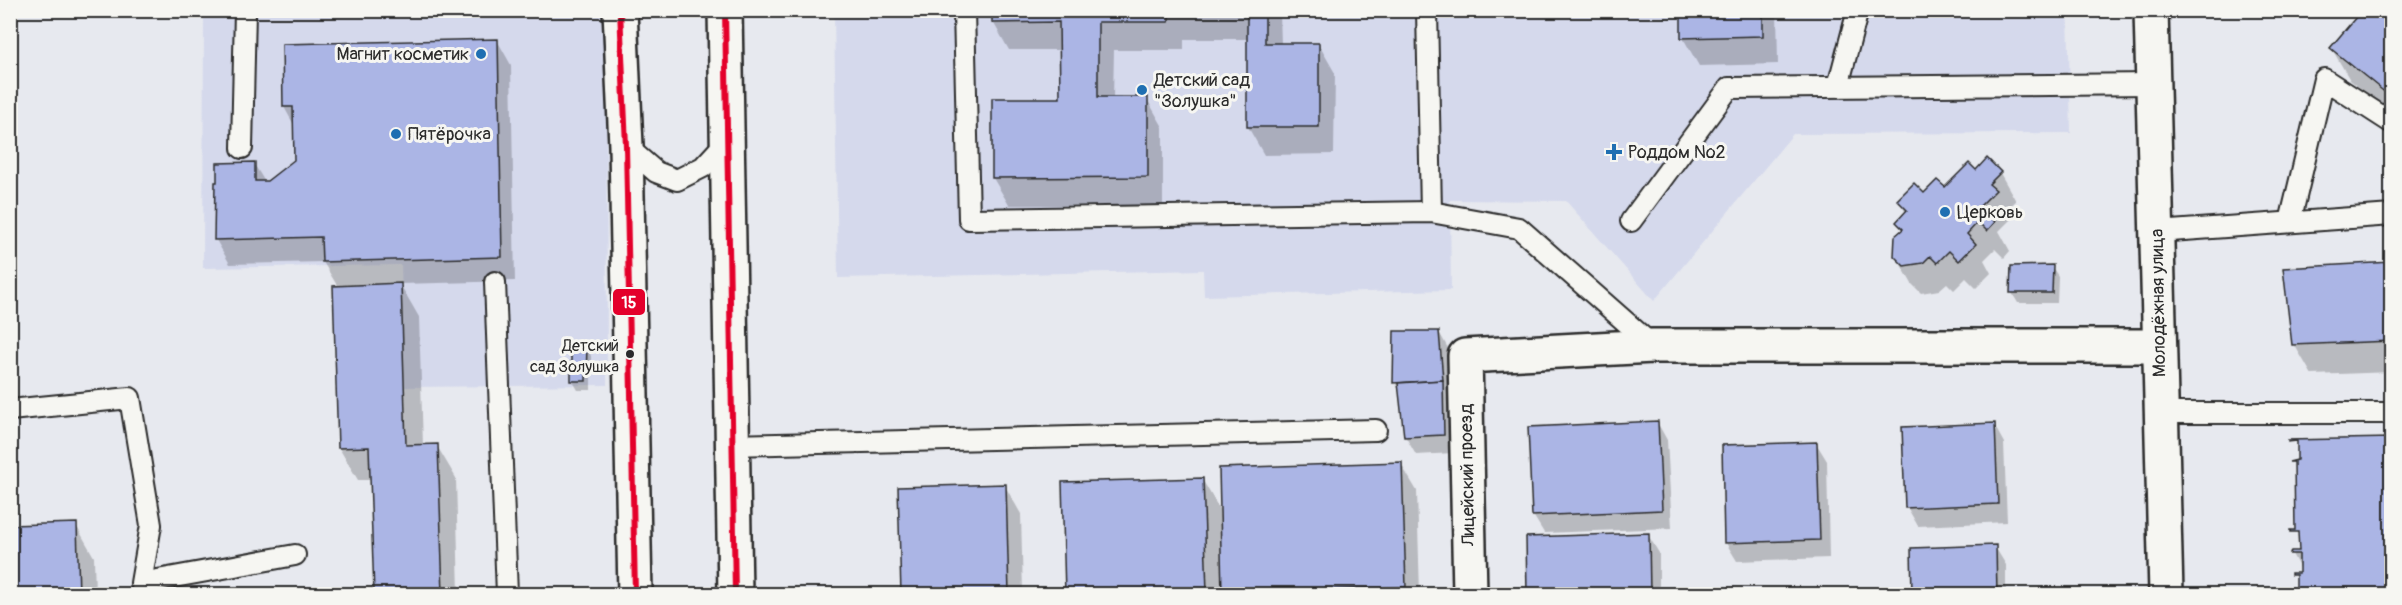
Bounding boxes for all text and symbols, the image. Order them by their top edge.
place label: Магнит косметик [336,43,469,66]
marker: Магнит косметик [474,47,488,61]
place label: Детский сад "Золушка" [1153,69,1250,113]
marker: Детский сад "Золушка" [1135,83,1149,97]
place label: Пятёрочка [408,123,491,146]
marker: Пятёрочка [389,127,403,141]
place label: Роддом №2 [1628,141,1726,164]
marker: Роддом №2 [1605,143,1623,161]
place label: Церковь [1957,201,2023,224]
marker: Церковь [1938,205,1952,219]
street label: Молодёжная улица [2146,229,2171,377]
line badge: 15 [612,288,646,316]
text: 15 [622,293,637,313]
place label: Детский сад Золушка [530,336,619,377]
marker: Детский сад Золушка [624,348,636,360]
street label: Лицейский проезд [1455,403,1480,547]

